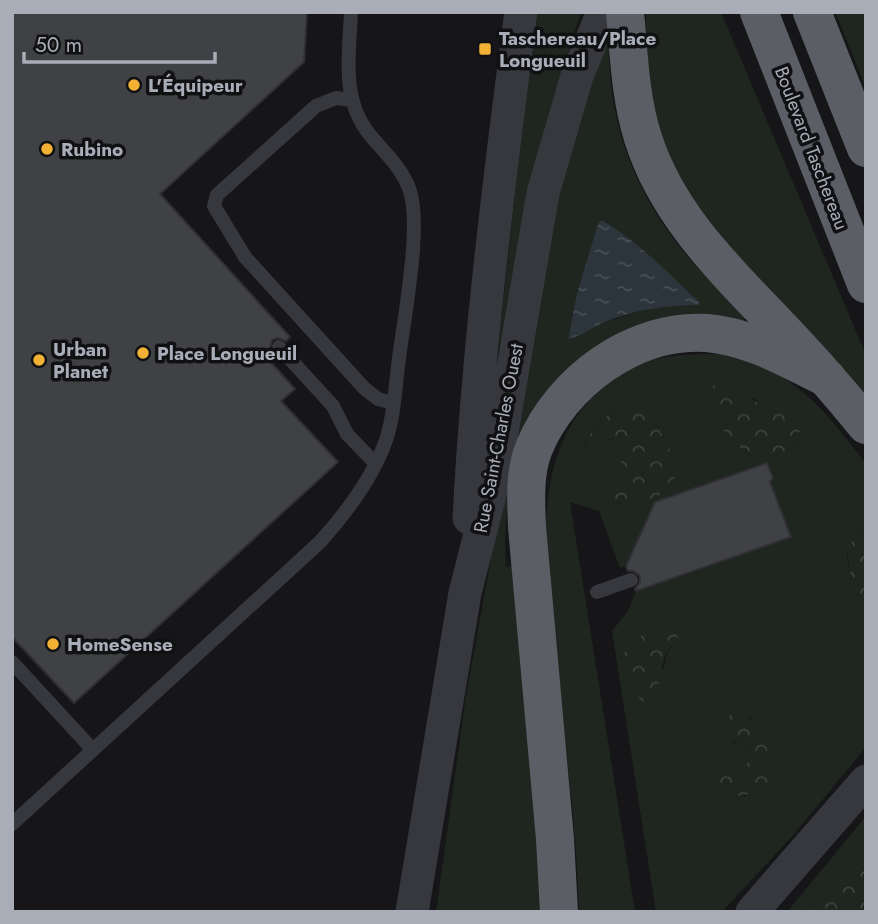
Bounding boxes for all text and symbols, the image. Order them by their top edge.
scale bar [24,21,215,65]
place label: Taschereau/Place Longueuil [499,25,656,74]
text: 50 m [35,30,82,60]
marker: Taschereau/Place Longueuil [477,41,493,57]
street label: Boulevard Taschereau [768,63,855,234]
place label: L'Équipeur [148,72,243,99]
marker: L'Équipeur [126,77,142,93]
place label: Rubino [61,136,123,163]
marker: Rubino [39,141,55,157]
place label: Urban Planet [53,336,108,385]
place label: Place Longueuil [157,340,297,367]
street label: Rue Saint-Charles Ouest [467,341,530,535]
marker: Place Longueuil [135,345,151,361]
marker: Urban Planet [31,352,47,368]
place label: HomeSense [67,631,173,658]
marker: HomeSense [45,636,61,652]

